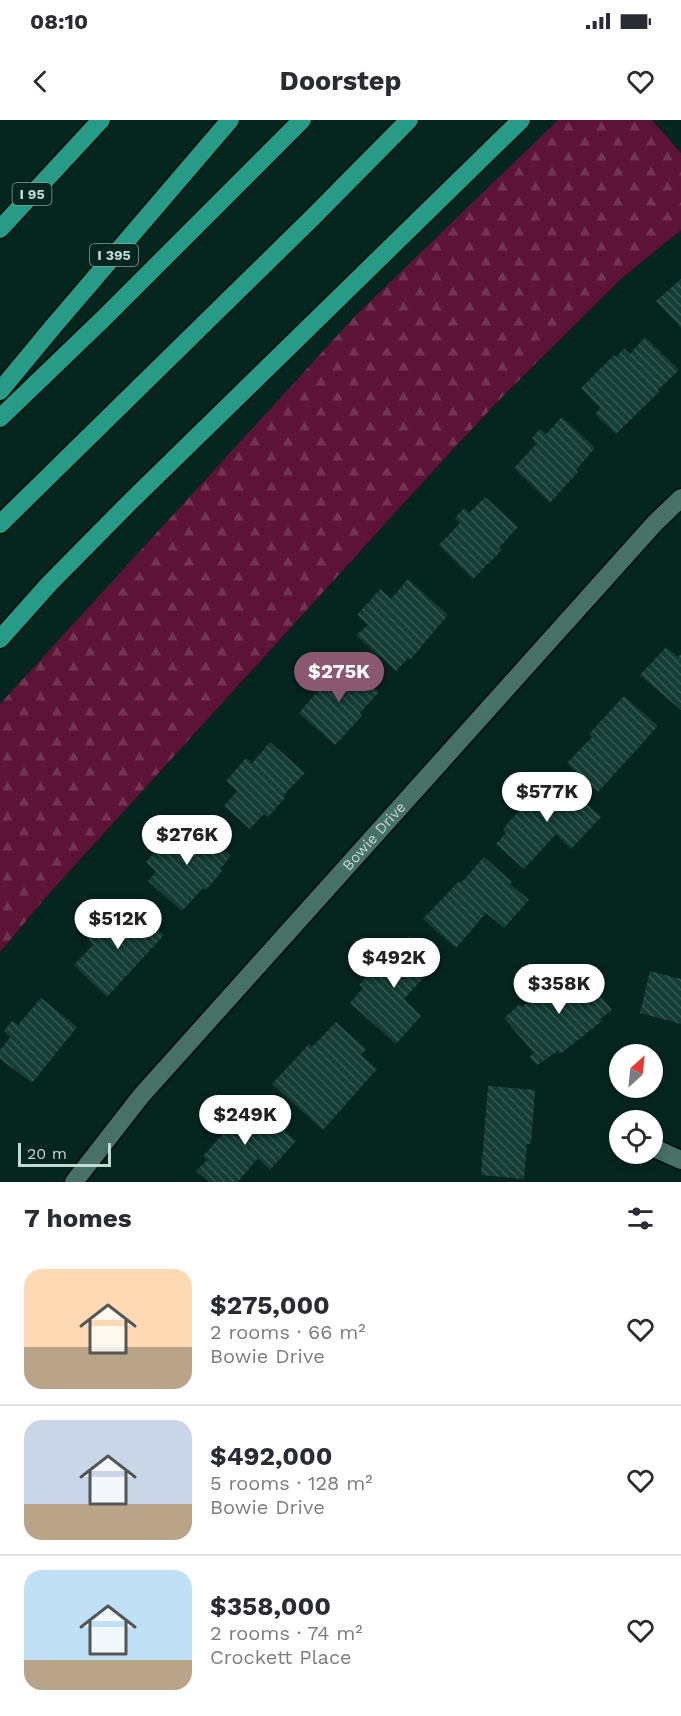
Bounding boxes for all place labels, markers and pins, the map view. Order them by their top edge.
pin: $275K [297,652,381,703]
pin: $577K [505,772,589,823]
pin: $276K [145,815,229,866]
pin: $512K [76,899,160,950]
pin: $492K [352,938,436,989]
pin: $358K [517,964,601,1015]
pin: $249K [203,1095,287,1146]

